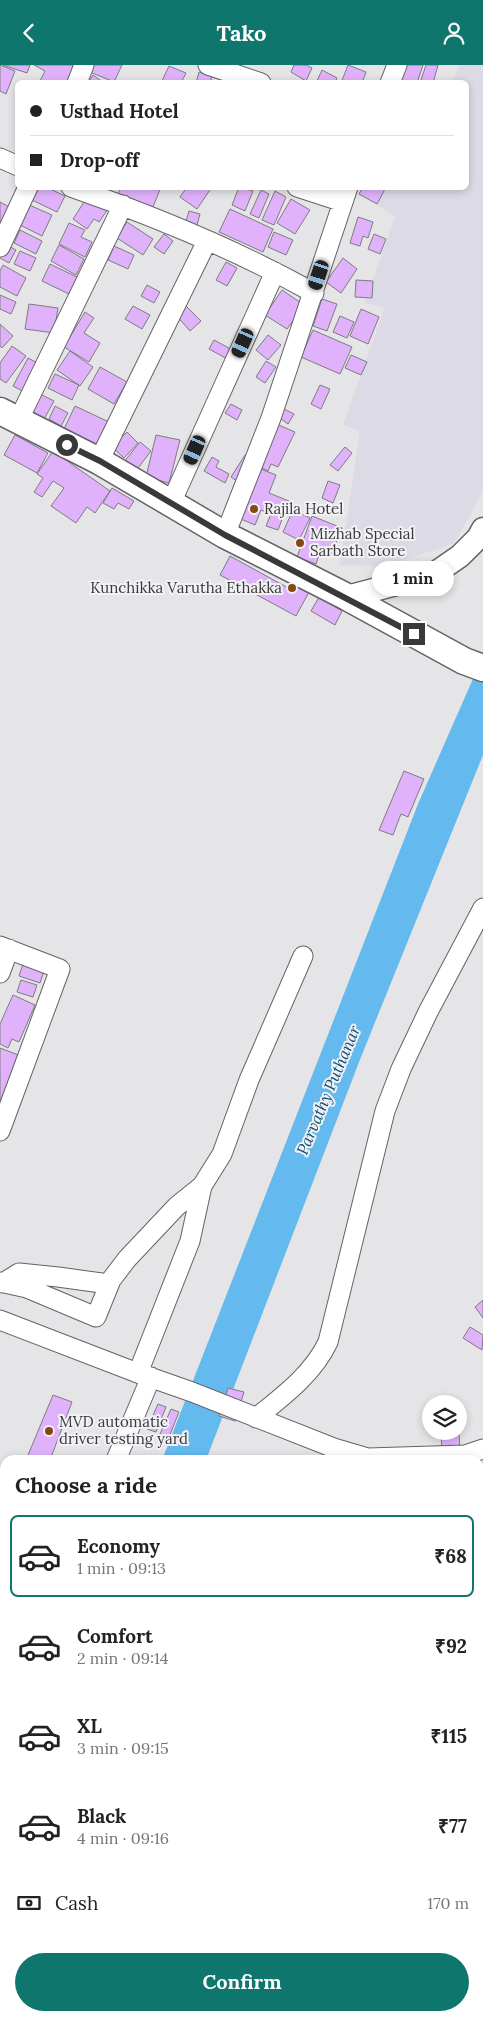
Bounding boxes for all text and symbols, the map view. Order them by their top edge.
icon: back [15,19,43,47]
text: Tako [216,19,267,47]
icon: person [440,19,468,47]
text: Usthad Hotel [60,99,179,123]
text: Drop-off [60,148,139,172]
car [307,258,330,292]
car [230,326,255,360]
car [182,433,207,467]
route start [56,434,78,456]
place label: Rajila Hotel [264,499,343,518]
marker: Rajila Hotel [248,503,260,515]
place label: Mizhab Special Sarbath Store [310,524,415,560]
marker: Mizhab Special Sarbath Store [294,537,306,549]
callout: 1 min [373,561,455,597]
text: 1 min [393,568,433,588]
place label: Kunchikka Varutha Ethakka [90,578,282,597]
marker: Kunchikka Varutha Ethakka [286,582,298,594]
route end [403,623,425,645]
water label: Parvathy Puthanar [292,1022,365,1158]
map controls [422,1395,467,1440]
button: layers [422,1395,467,1440]
place label: MVD automatic driver testing yard [59,1412,188,1448]
marker: MVD automatic driver testing yard [43,1425,55,1437]
text: Choose a ride [15,1471,157,1499]
icon: car [17,1534,62,1579]
text: Economy [77,1534,160,1558]
text: ₹68 [434,1544,467,1568]
text: 1 min · 09:13 [77,1558,166,1578]
icon: car [17,1624,62,1669]
text: Comfort [77,1624,153,1648]
text: ₹92 [435,1634,467,1658]
text: 2 min · 09:14 [77,1648,168,1668]
icon: car [17,1714,62,1759]
text: XL [77,1714,102,1738]
text: ₹115 [430,1724,467,1748]
text: 3 min · 09:15 [77,1738,169,1758]
icon: car [17,1804,62,1849]
text: Black [77,1804,126,1828]
text: ₹77 [438,1814,467,1838]
text: 4 min · 09:16 [77,1828,169,1848]
icon: cash [15,1889,43,1917]
text: Cash [55,1891,98,1915]
text: 170 m [427,1893,469,1913]
button: Confirm [15,1953,469,2011]

